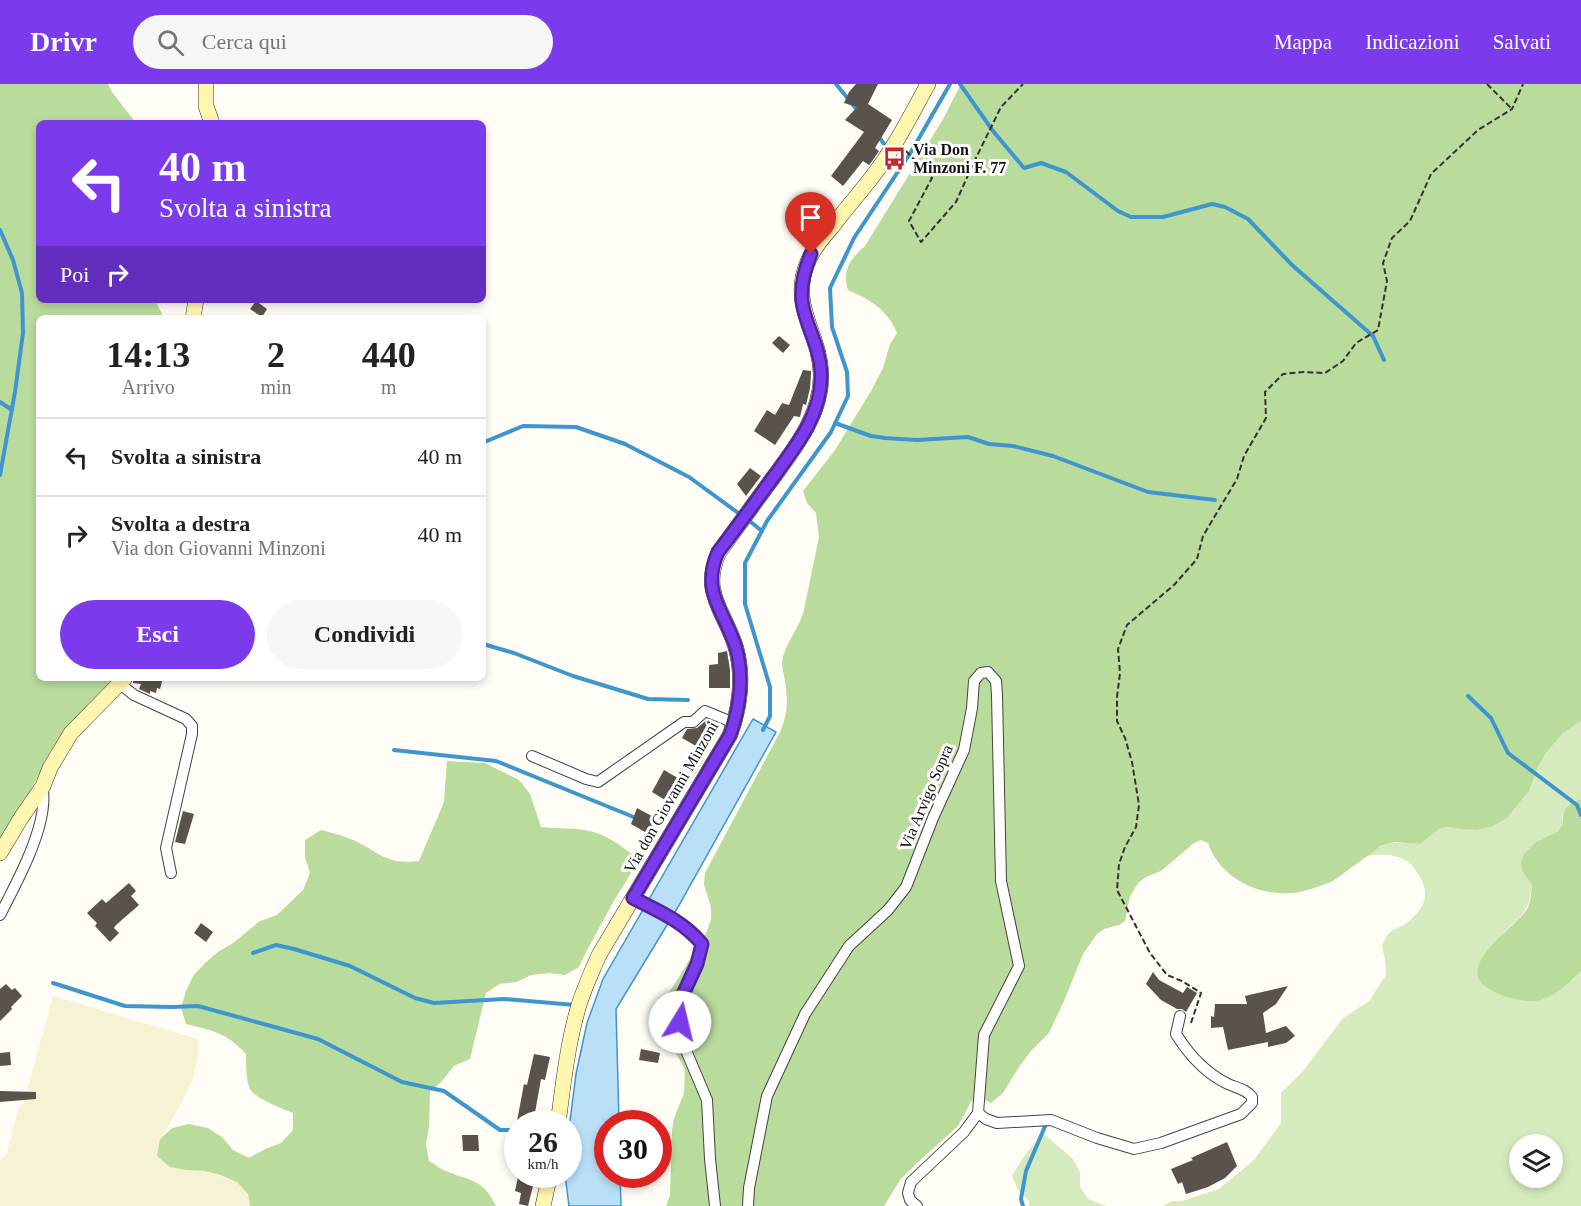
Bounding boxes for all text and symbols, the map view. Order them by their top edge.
search box [133,15,553,69]
text: Drivr [30,26,97,57]
icon: search [154,26,187,59]
text: Cerca qui [202,29,287,54]
text: Mappa [1274,30,1332,54]
text: Indicazioni [1365,30,1460,54]
text: Salvati [1493,30,1551,54]
place label: Via Don Minzoni F. 77 [913,141,1006,176]
icon: left [60,144,138,222]
text: 40 m [159,144,247,190]
bus stop icon: Via Don Minzoni F. 77 [882,145,908,171]
pin [785,192,836,254]
text: Svolta a sinistra [159,193,331,223]
icon: arrive [794,201,827,234]
icon: right [101,258,134,291]
text: Poi [60,262,89,287]
text: 14:13 [106,335,190,375]
text: 2 [267,335,285,375]
text: 440 [362,335,416,375]
text: Arrivo [122,376,175,398]
text: min [260,376,292,398]
text: m [381,376,397,398]
icon: left [60,441,93,474]
text: Svolta a sinistra [111,444,261,469]
text: 40 m [417,444,462,469]
text: Svolta a destra [111,511,250,536]
icon: right [60,519,93,552]
text: 40 m [417,522,462,547]
text: Via don Giovanni Minzoni [111,537,326,559]
button: Esci [60,600,255,669]
button: Condividi [267,600,462,669]
street label: Via don Giovanni Minzoni [621,718,722,876]
street label: Via Arvigo Sopra [896,742,957,852]
position arrow [648,990,712,1054]
speed limit sign: 30 [594,1110,672,1188]
text: 26 [528,1125,558,1158]
map controls [1509,1134,1563,1188]
button: layers [1509,1134,1563,1188]
text: km/h [528,1156,558,1172]

